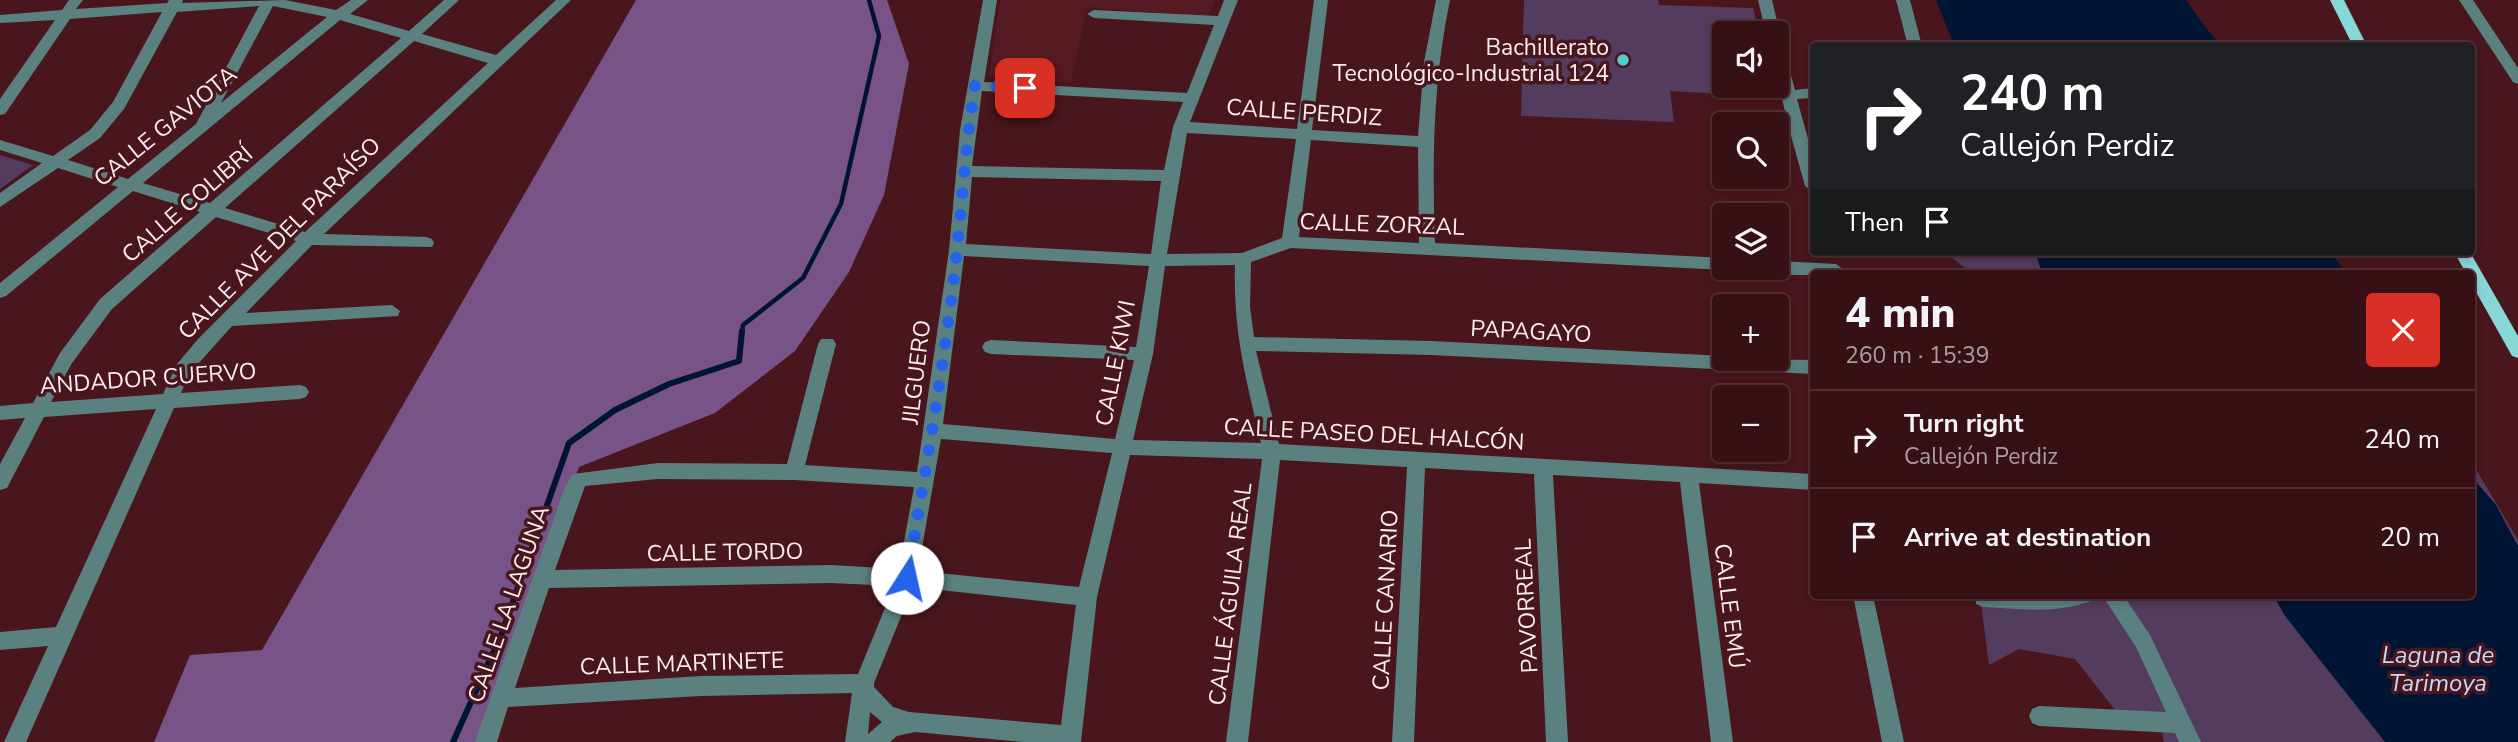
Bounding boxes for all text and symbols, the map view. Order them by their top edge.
map controls [1712,21,1789,462]
button: sound [1712,21,1789,98]
place label: Bachillerato Tecnológico-Industrial 124 [1332,32,1609,89]
marker: Bachillerato Tecnológico-Industrial 124 [1615,52,1631,68]
pin [995,58,1055,118]
street label: CALLE GAVIOTA [87,59,243,194]
text: 240 m [1960,60,2104,127]
icon: arrive [1006,69,1044,107]
icon: right [1845,70,1936,161]
street label: CALLE PERDIZ [1225,92,1383,133]
button: search [1712,112,1789,189]
text: Callejón Perdiz [1960,124,2174,167]
street label: CALLE AVE DEL PARAÍSO [171,130,388,347]
street label: CALLE COLIBRÍ [115,138,261,270]
button: layers [1712,203,1789,280]
icon: arrive [1918,203,1956,241]
text: Then [1845,205,1904,240]
street label: CALLE ZORZAL [1299,206,1465,243]
text: 4 min [1845,285,1955,342]
button: close [2366,293,2440,367]
button: + [1712,294,1789,371]
street label: CALLE KIWI [1088,297,1143,429]
street label: PAPAGAYO [1470,313,1592,350]
street label: JILGUERO [895,318,938,427]
text: 260 m · 15:39 [1845,340,1990,371]
street label: ANDADOR CUERVO [39,355,257,402]
button: − [1712,385,1789,462]
text: Turn right [1904,406,2023,441]
street label: CALLE PASEO DEL HALCÓN [1223,411,1525,458]
icon: right [1845,420,1883,458]
text: 240 m [2364,422,2440,457]
text: Callejón Perdiz [1904,441,2058,472]
street label: CALLE ÁGUILA REAL [1201,480,1260,707]
street label: CALLE LA LAGUNA [460,501,557,707]
street label: CALLE CANARIO [1365,509,1406,691]
icon: arrive [1845,518,1883,556]
text: Arrive at destination [1904,520,2151,555]
text: 20 m [2380,520,2440,555]
street label: CALLE TORDO [646,536,804,569]
street label: PAVORREAL [1507,537,1546,674]
position arrow [870,541,944,615]
street label: CALLE EMÚ [1706,542,1753,670]
water label: Laguna de Tarimoya [2382,639,2495,699]
street label: CALLE MARTINETE [579,644,785,683]

